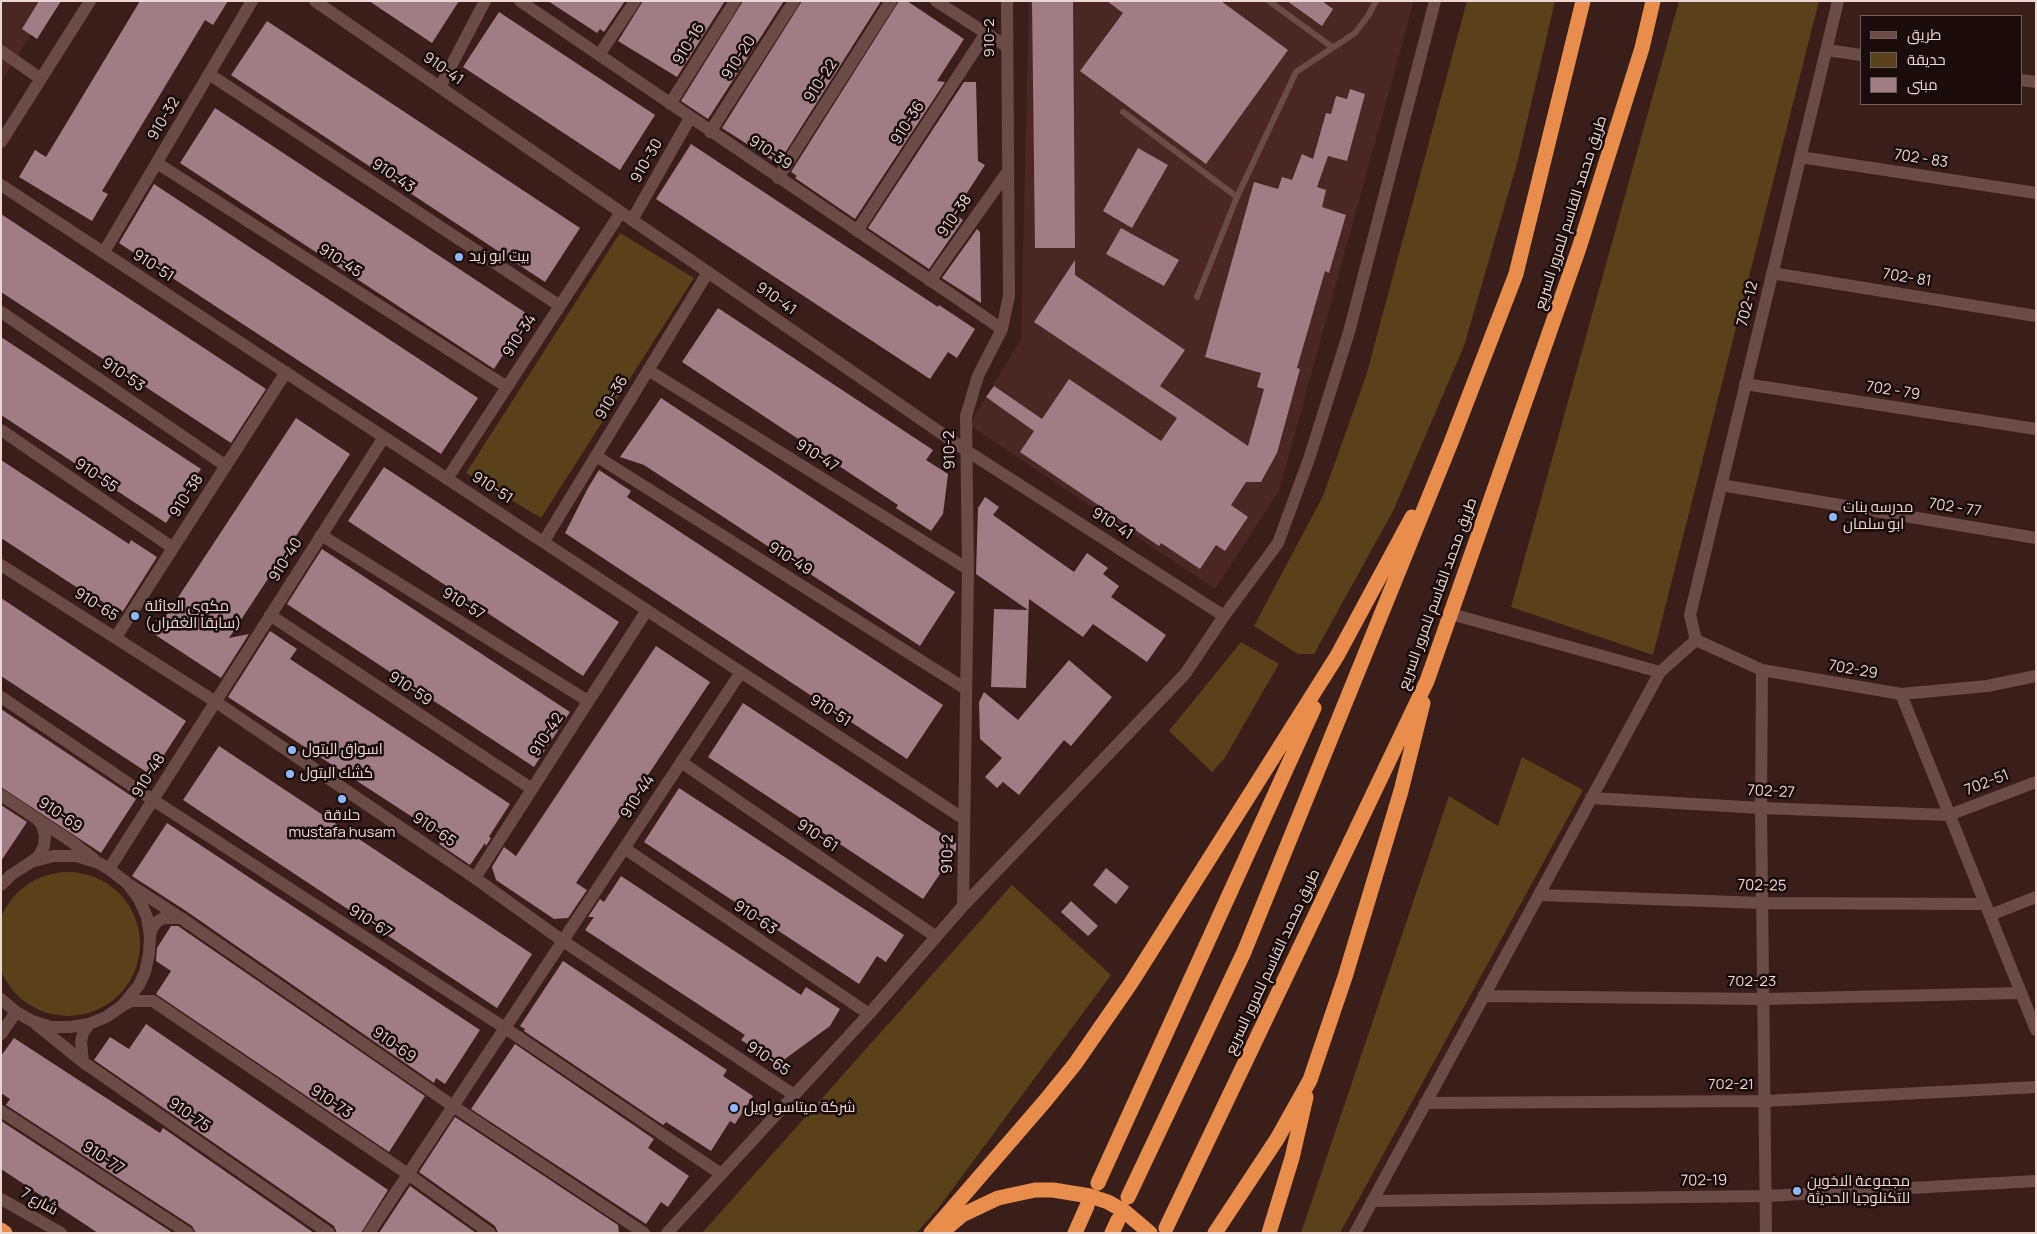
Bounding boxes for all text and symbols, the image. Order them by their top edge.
legend [1860,15,2022,105]
street label: 910-2 [981,18,999,58]
street label: 910-16 [669,20,709,68]
text: طريق [1907,24,1941,45]
street label: 910-20 [718,33,760,83]
street label: 910-41 [419,49,467,89]
text: حديقة [1907,49,1946,70]
street label: 910-22 [800,56,842,106]
text: مبنى [1907,74,1938,95]
street label: 910-32 [144,94,184,144]
street label: 910-36 [887,98,929,148]
street label: طريق محمد القاسم للمرور السريع [1531,114,1611,312]
street label: 910-39 [745,132,795,174]
street label: 910-30 [627,136,667,186]
street label: 702 - 83 [1893,146,1949,172]
street label: 910-43 [368,155,418,197]
street label: 910-38 [934,191,976,241]
street label: 910-45 [315,240,365,282]
street label: 910-51 [129,246,177,286]
place label: بيت ابو زيد [469,248,530,266]
marker: بيت ابو زيد [453,251,465,263]
street label: 702- 81 [1881,265,1933,291]
street label: 910-41 [752,279,800,319]
street label: 702-12 [1734,280,1762,328]
street label: 910-34 [499,311,541,361]
street label: 910-53 [98,354,148,396]
street label: 910-36 [592,373,632,423]
street label: 702 - 79 [1865,378,1921,404]
street label: 910-2 [941,430,959,470]
street label: 910-47 [792,436,842,476]
street label: 910-55 [71,455,121,497]
street label: 910-51 [468,468,516,508]
street label: 910-38 [166,471,208,521]
street label: 702 - 77 [1927,495,1983,521]
street label: طريق محمد القاسم للمرور السريع [1395,496,1481,692]
place label: مدرسه بنات ابو سلمان [1843,499,1913,534]
street label: 910-41 [1088,504,1136,544]
marker: مدرسه بنات ابو سلمان [1827,511,1839,523]
street label: 910-40 [265,535,307,585]
street label: 910-49 [765,538,815,580]
street label: 910-65 [71,584,121,626]
street label: 910-57 [438,584,488,624]
place label: مكوى العائلة (سابقاً الغفران) [145,598,241,633]
marker: مكوى العائلة (سابقاً الغفران) [129,610,141,622]
street label: 702-29 [1827,657,1879,683]
street label: 910-59 [385,668,435,710]
street label: 910-51 [806,691,854,731]
street label: 910-42 [526,710,568,760]
place label: اسواق البتول [302,741,383,759]
marker: اسواق البتول [286,744,298,756]
street label: 910-48 [129,751,169,801]
place label: كشك البتول [300,765,373,783]
street label: 702-51 [1962,766,2012,800]
marker: كشك البتول [284,768,296,780]
street label: 910-44 [617,772,659,822]
street label: 702-27 [1747,782,1795,802]
marker: حلاقة mustafa husam [336,793,348,805]
street label: 910-69 [35,794,85,836]
place label: حلاقة mustafa husam [288,807,396,842]
street label: 910-65 [409,809,459,851]
street label: 910-61 [793,816,841,856]
street label: 910-2 [939,834,957,874]
street label: طريق محمد القاسم للمرور السريع [1222,866,1324,1058]
street label: 702-25 [1737,877,1787,895]
street label: 910-63 [730,897,780,939]
street label: 910-67 [345,902,395,942]
street label: 702-23 [1728,973,1776,991]
street label: 910-69 [369,1024,419,1066]
street label: 910-65 [743,1038,793,1080]
street label: 702-21 [1708,1076,1754,1094]
street label: 910-73 [307,1082,355,1122]
street label: 910-75 [165,1094,213,1136]
place label: شركة ميتاسو اويل [744,1099,855,1117]
marker: شركة ميتاسو اويل [728,1102,740,1114]
street label: 910-77 [79,1138,127,1178]
street label: 702-19 [1681,1172,1727,1190]
place label: مجموعة الاخوين للتكنلوجيا الحديثة [1807,1173,1910,1208]
street label: شارع 7 [17,1185,61,1219]
marker: مجموعة الاخوين للتكنلوجيا الحديثة [1791,1185,1803,1197]

